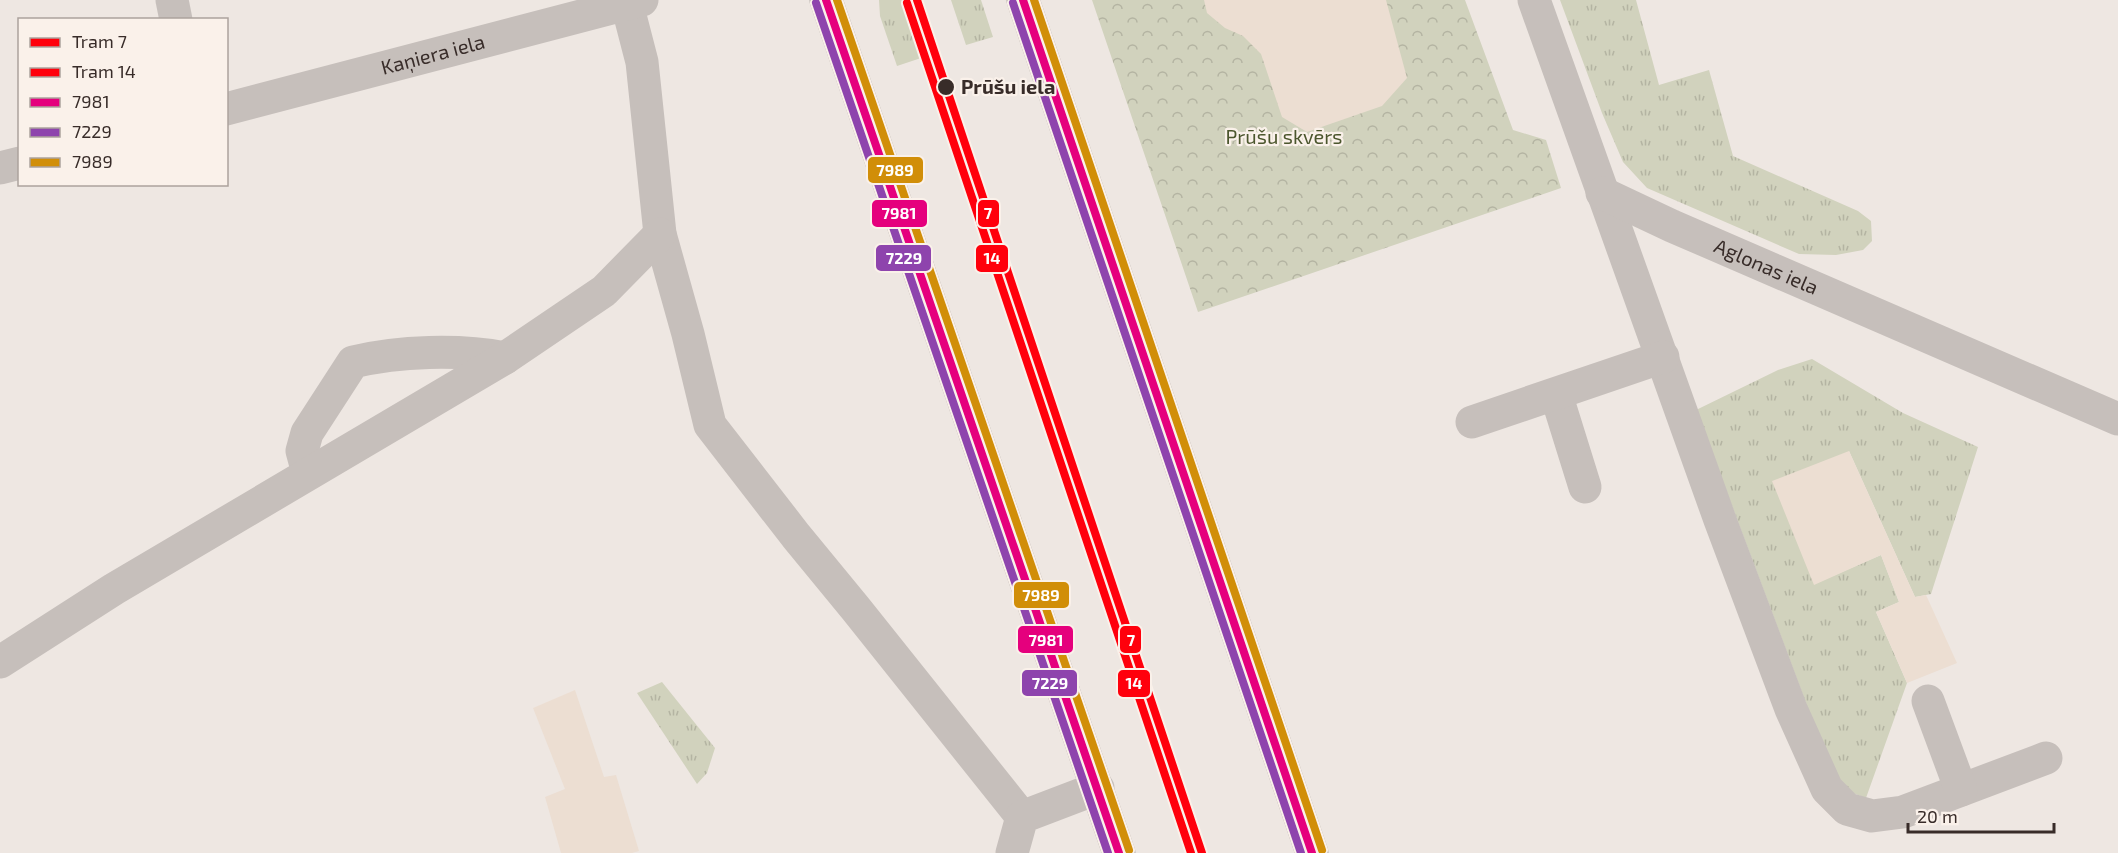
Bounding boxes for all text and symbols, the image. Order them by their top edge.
legend [18,18,228,186]
street label: Kaņiera iela [378,29,487,79]
text: Tram 7 [72,30,127,52]
text: Tram 14 [72,60,136,82]
place label: Prūšu iela [961,74,1055,98]
marker: Prūšu iela [936,77,956,97]
text: 7981 [72,90,110,112]
text: 7229 [72,120,112,142]
park label: Prūšu skvērs [1226,124,1342,148]
text: 7989 [72,150,113,172]
line badge: 7989 [867,156,924,184]
text: 7989 [876,160,914,179]
line badge: 7981 [871,199,928,228]
line badge: 7 [977,199,1000,228]
text: 7981 [882,203,916,222]
text: 7 [984,203,993,222]
street label: Aglonas iela [1711,233,1822,299]
line badge: 7229 [875,244,932,272]
line badge: 14 [975,244,1009,273]
text: 7229 [886,248,922,267]
text: 14 [983,248,1001,267]
line badge: 7989 [1013,581,1070,609]
text: 7989 [1022,585,1060,604]
line badge: 7981 [1017,625,1074,654]
line badge: 7 [1119,625,1142,654]
text: 7981 [1029,630,1063,649]
text: 7 [1127,630,1136,649]
line badge: 7229 [1021,669,1078,697]
line badge: 14 [1117,669,1151,698]
text: 7229 [1032,673,1068,692]
text: 14 [1125,673,1143,692]
scale bar [1908,796,2054,834]
text: 20 m [1917,805,1958,827]

